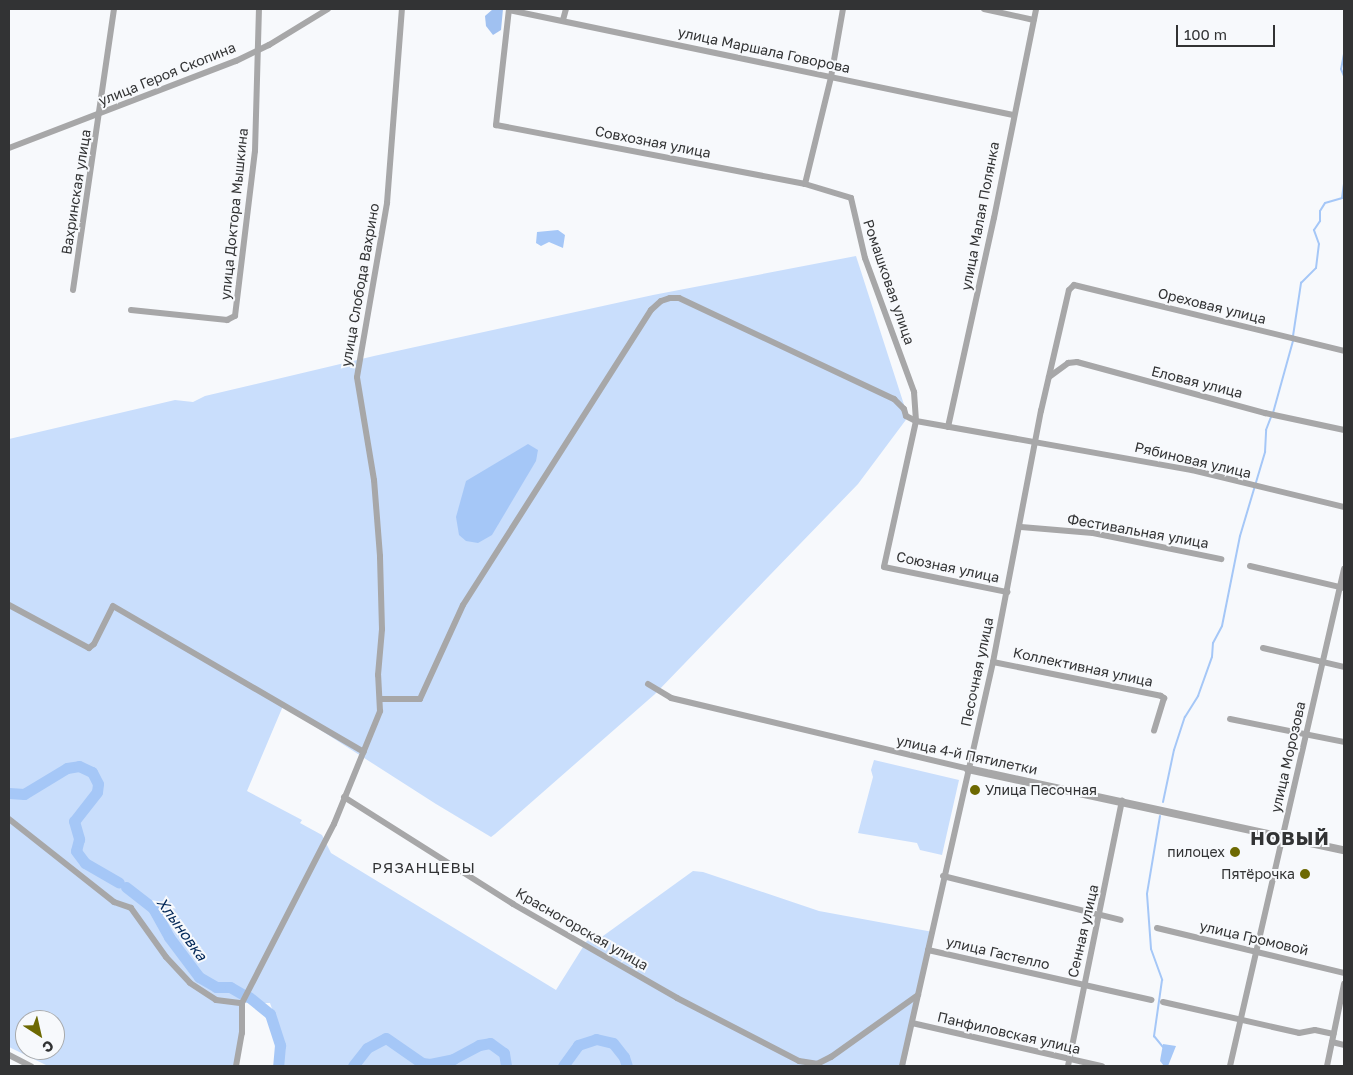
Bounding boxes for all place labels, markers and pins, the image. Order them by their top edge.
place label: Улица Песочная [985,782,1097,798]
marker: Улица Песочная [969,784,981,796]
place label: пилоцех [1167,844,1225,860]
marker: пилоцех [1229,846,1241,858]
place label: Пятёрочка [1221,866,1295,882]
marker: Пятёрочка [1299,868,1311,880]

